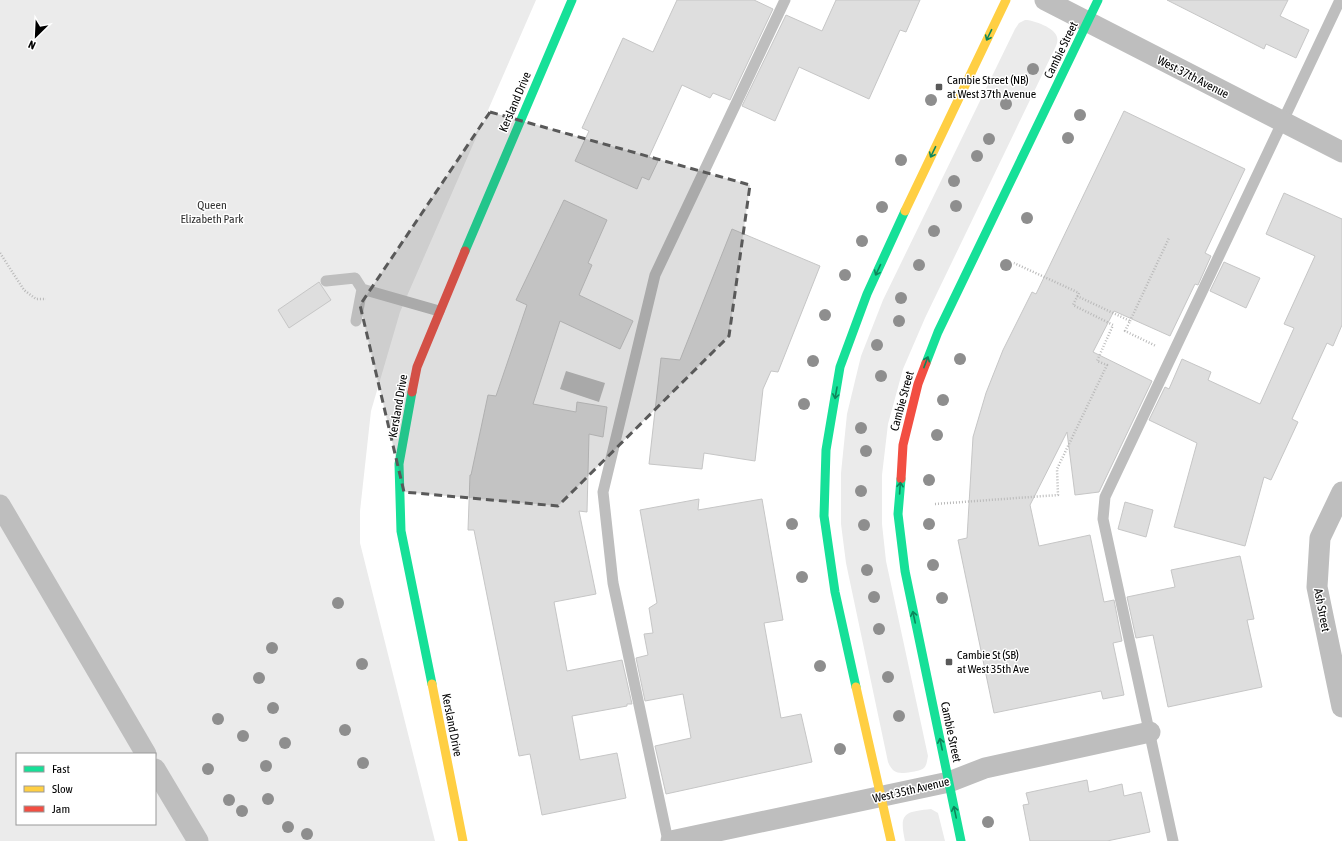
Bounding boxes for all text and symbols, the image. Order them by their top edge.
north arrow [16,16,56,56]
street label: Cambie Street [1041,19,1081,81]
one-way arrow [985,29,992,41]
text: N [27,38,37,52]
street label: West 37th Avenue [1155,53,1231,101]
street label: Kersland Drive [496,70,534,134]
place label: Cambie Street (NB) at West 37th Avenue [947,73,1036,101]
marker: Cambie Street (NB) at West 37th Avenue [934,82,944,92]
one-way arrow [928,146,936,158]
park label: Queen Elizabeth Park [180,198,244,226]
one-way arrow [874,264,881,276]
one-way arrow [923,356,931,368]
street label: Cambie Street [887,369,917,433]
street label: Kersland Drive [386,373,410,439]
one-way arrow [832,386,840,399]
one-way arrow [896,482,903,495]
street label: Ash Street [1311,587,1333,633]
one-way arrow [910,611,918,624]
place label: Cambie St (SB) at West 35th Ave [957,648,1029,676]
marker: Cambie St (SB) at West 35th Ave [944,657,954,667]
street label: Kersland Drive [439,692,465,758]
street label: Cambie Street [938,700,964,764]
one-way arrow [937,738,945,751]
legend [16,753,156,825]
text: Fast [52,762,70,776]
street label: West 35th Avenue [871,774,951,806]
text: Slow [52,782,73,796]
text: Jam [52,802,70,816]
one-way arrow [951,805,959,818]

